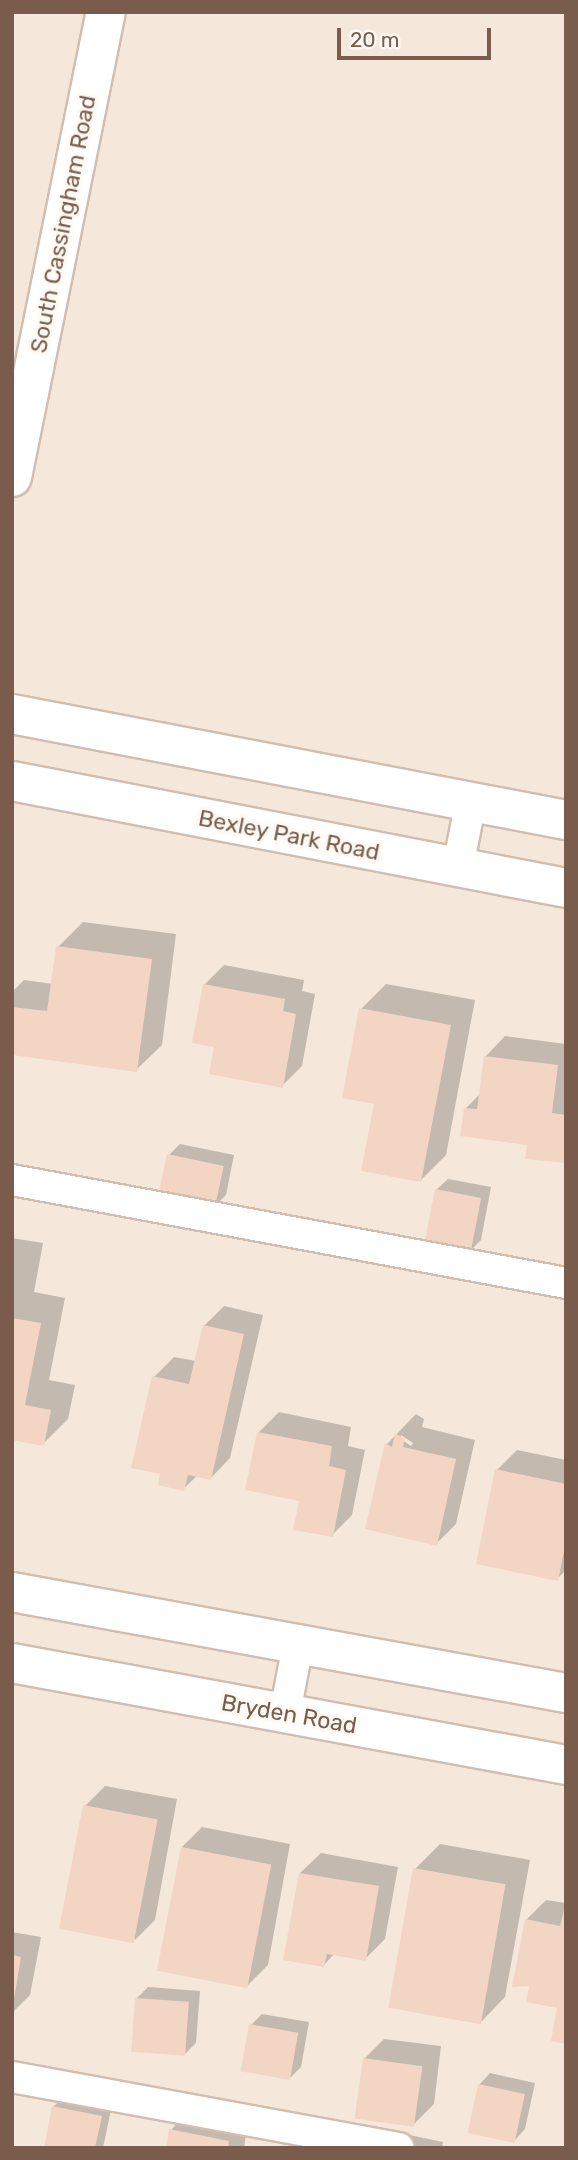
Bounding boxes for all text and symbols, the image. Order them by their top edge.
scale bar [340,14,494,58]
text: 20 m [350,27,399,52]
street label: South Cassingham Road [24,93,102,355]
street label: Bexley Park Road [196,804,382,866]
street label: Bryden Road [219,1689,359,1739]

